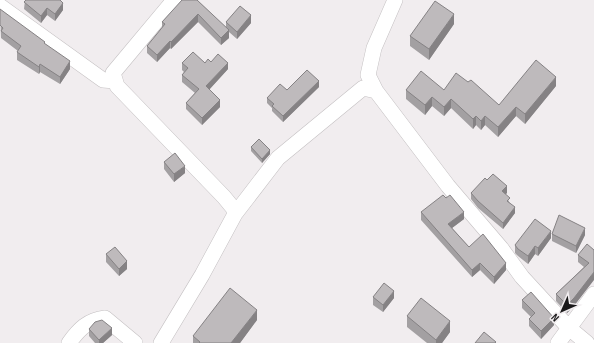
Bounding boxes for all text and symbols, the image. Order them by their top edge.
north arrow [542,291,582,331]
text: N [549,311,562,324]

